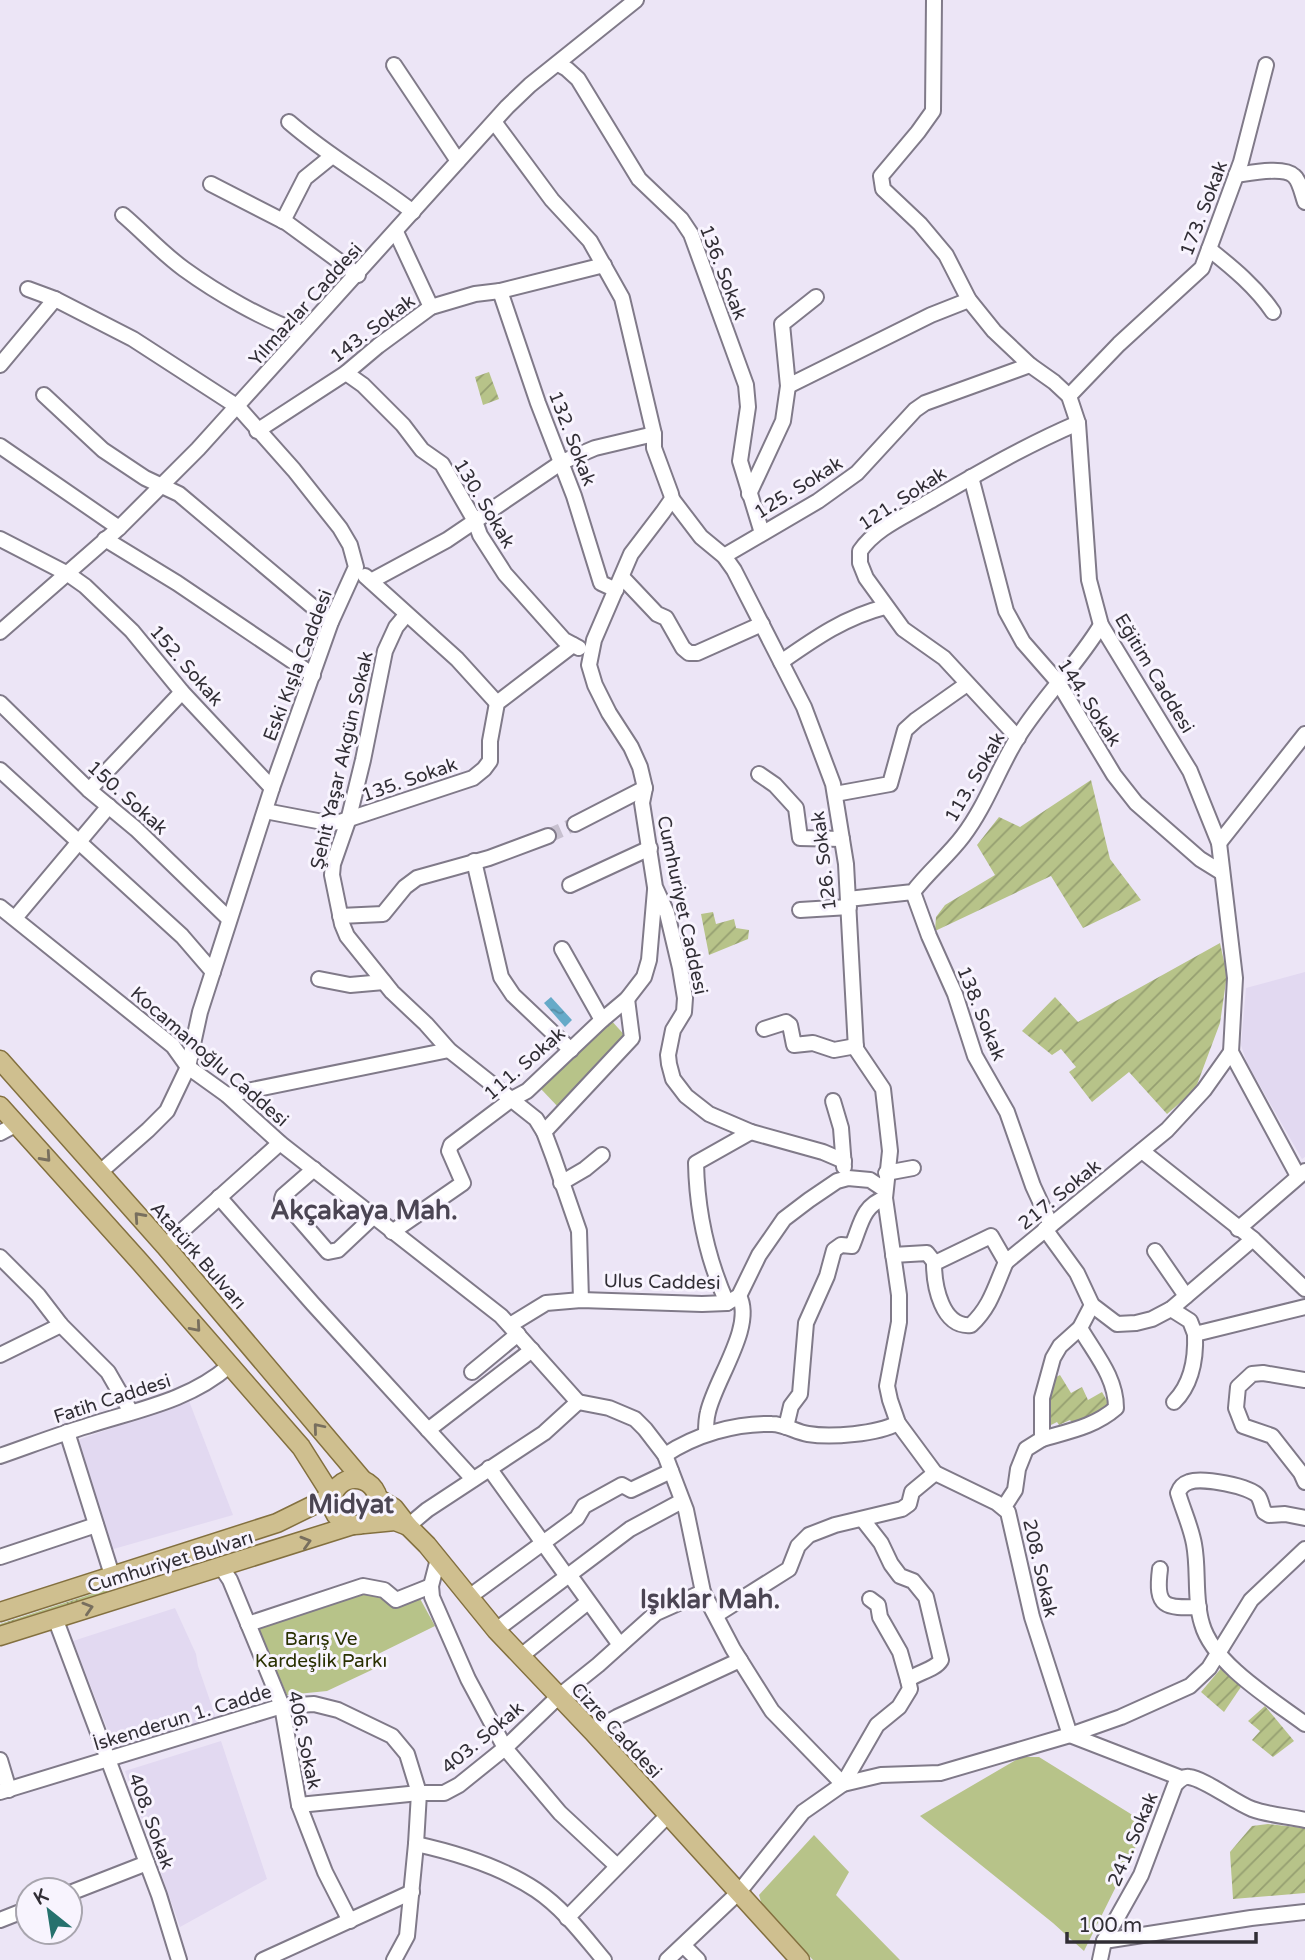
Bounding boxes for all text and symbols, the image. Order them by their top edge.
street label: 173. Sokak [1176,158,1232,259]
street label: 136. Sokak [695,222,751,323]
street label: Yılmazlar Caddesi [245,239,367,371]
street label: 143. Sokak [326,290,419,368]
street label: 132. Sokak [544,388,600,489]
street label: 125. Sokak [750,452,847,524]
street label: 130. Sokak [449,455,519,552]
street label: 121. Sokak [855,462,951,535]
street label: Eski Kışla Caddesi [259,586,337,744]
street label: Eğitim Caddesi [1110,610,1198,737]
street label: 152. Sokak [145,621,227,711]
street label: Şehit Yaşar Akgün Sokak [306,649,378,871]
street label: 144. Sokak [1053,655,1126,751]
street label: 113. Sokak [940,729,1009,826]
street label: 135. Sokak [358,753,460,807]
street label: 150. Sokak [83,756,172,839]
street label: 126. Sokak [807,810,841,912]
street label: Cumhuriyet Caddesi [652,814,712,997]
street label: 138. Sokak [952,963,1010,1064]
street label: Kocamanoğlu Caddesi [126,982,293,1131]
street label: 111. Sokak [480,1023,570,1105]
one-way arrow [37,1149,50,1162]
street label: 217. Sokak [1014,1155,1105,1235]
district label: Akçakaya Mah. [270,1195,458,1226]
street label: Atatürk Bulvarı [146,1198,251,1314]
one-way arrow [134,1212,147,1225]
street label: Ulus Caddesi [603,1270,721,1294]
one-way arrow [188,1319,200,1332]
street label: Fatih Caddesi [51,1370,173,1428]
one-way arrow [313,1423,326,1435]
district label: Midyat [308,1489,394,1520]
street label: 208. Sokak [1018,1517,1062,1619]
street label: Cumhuriyet Bulvarı [85,1526,256,1598]
one-way arrow [300,1535,312,1550]
district label: Işıklar Mah. [640,1584,780,1615]
one-way arrow [82,1602,94,1617]
park label: Barış Ve Kardeşlik Parkı [255,1628,387,1672]
street label: Cizre Caddesi [566,1678,666,1783]
street label: İskenderun 1. Cadde [90,1680,274,1756]
street label: 406. Sokak [283,1689,325,1791]
street label: 403. Sokak [437,1697,528,1778]
street label: 408. Sokak [124,1771,179,1872]
street label: 241. Sokak [1103,1789,1163,1890]
north arrow [14,1876,84,1946]
text: K [30,1884,52,1910]
scale bar [1067,1900,1256,1944]
text: 100 m [1078,1913,1142,1938]

